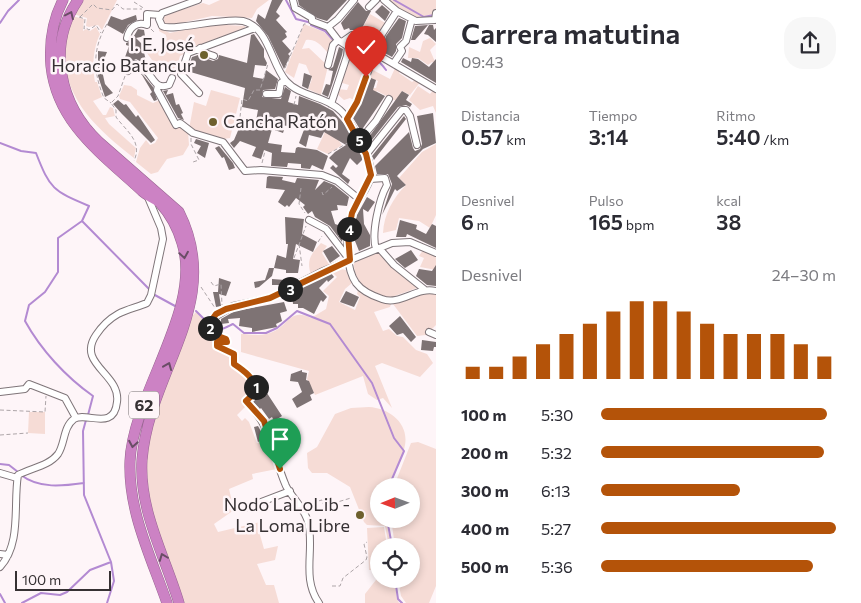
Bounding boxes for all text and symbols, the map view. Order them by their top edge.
one-way arrow [63,11,74,20]
text: Carrera matutina [461,16,680,50]
button: share [784,17,836,69]
pin [345,26,387,77]
place label: I. E. José Horacio Batancur [51,33,194,76]
icon: check [352,33,380,61]
marker: I. E. José Horacio Batancur [198,49,210,61]
text: 09:43 [461,52,504,71]
text: Distancia [461,107,520,124]
text: Tiempo [589,107,637,124]
text: Ritmo [716,107,756,124]
place label: Cancha Ratón [223,110,337,132]
marker: Cancha Ratón [207,116,219,128]
text: 0.57 [461,124,503,149]
text: 3:14 [589,124,628,149]
text: 5:40 [716,124,761,149]
pin: 5 [346,128,372,152]
text: km [503,131,526,148]
text: /km [761,131,789,148]
text: 5 [355,132,364,149]
text: Desnivel [461,192,515,209]
text: Pulso [589,192,624,209]
text: kcal [716,192,741,209]
text: 6 [461,209,474,234]
text: 165 [589,209,623,234]
text: 38 [716,209,741,234]
pin: 4 [336,216,362,242]
text: m [474,216,489,233]
text: bpm [623,216,655,233]
text: 4 [345,221,354,238]
one-way arrow [179,251,189,260]
text: Desnivel [461,265,522,284]
text: 24–30 m [772,265,836,284]
pin: 3 [278,276,302,302]
text: 3 [286,281,295,298]
pin: 2 [198,316,222,340]
text: 2 [207,320,214,337]
one-way arrow [163,363,173,371]
pin: 1 [244,374,268,400]
text: 1 [253,379,260,396]
road number: 62 [129,392,159,418]
text: 100 m [461,405,507,424]
text: 5:30 [541,405,574,424]
pin [259,418,301,469]
icon: arrive [266,425,294,453]
one-way arrow [128,440,138,449]
text: 200 m [461,443,508,462]
text: 5:32 [541,443,572,462]
north arrow [370,478,420,528]
map controls [370,478,420,588]
text: 300 m [461,481,509,500]
text: 6:13 [541,481,570,500]
place label: Nodo LaLoLib - La Loma Libre [224,493,350,536]
marker: Nodo LaLoLib - La Loma Libre [354,509,366,521]
text: 400 m [461,519,509,538]
text: 5:27 [541,519,571,538]
button: locate [370,538,420,588]
one-way arrow [159,553,169,562]
text: 500 m [461,557,509,576]
text: 5:36 [541,557,573,576]
scale bar [15,568,111,591]
text: 100 m [22,571,61,588]

